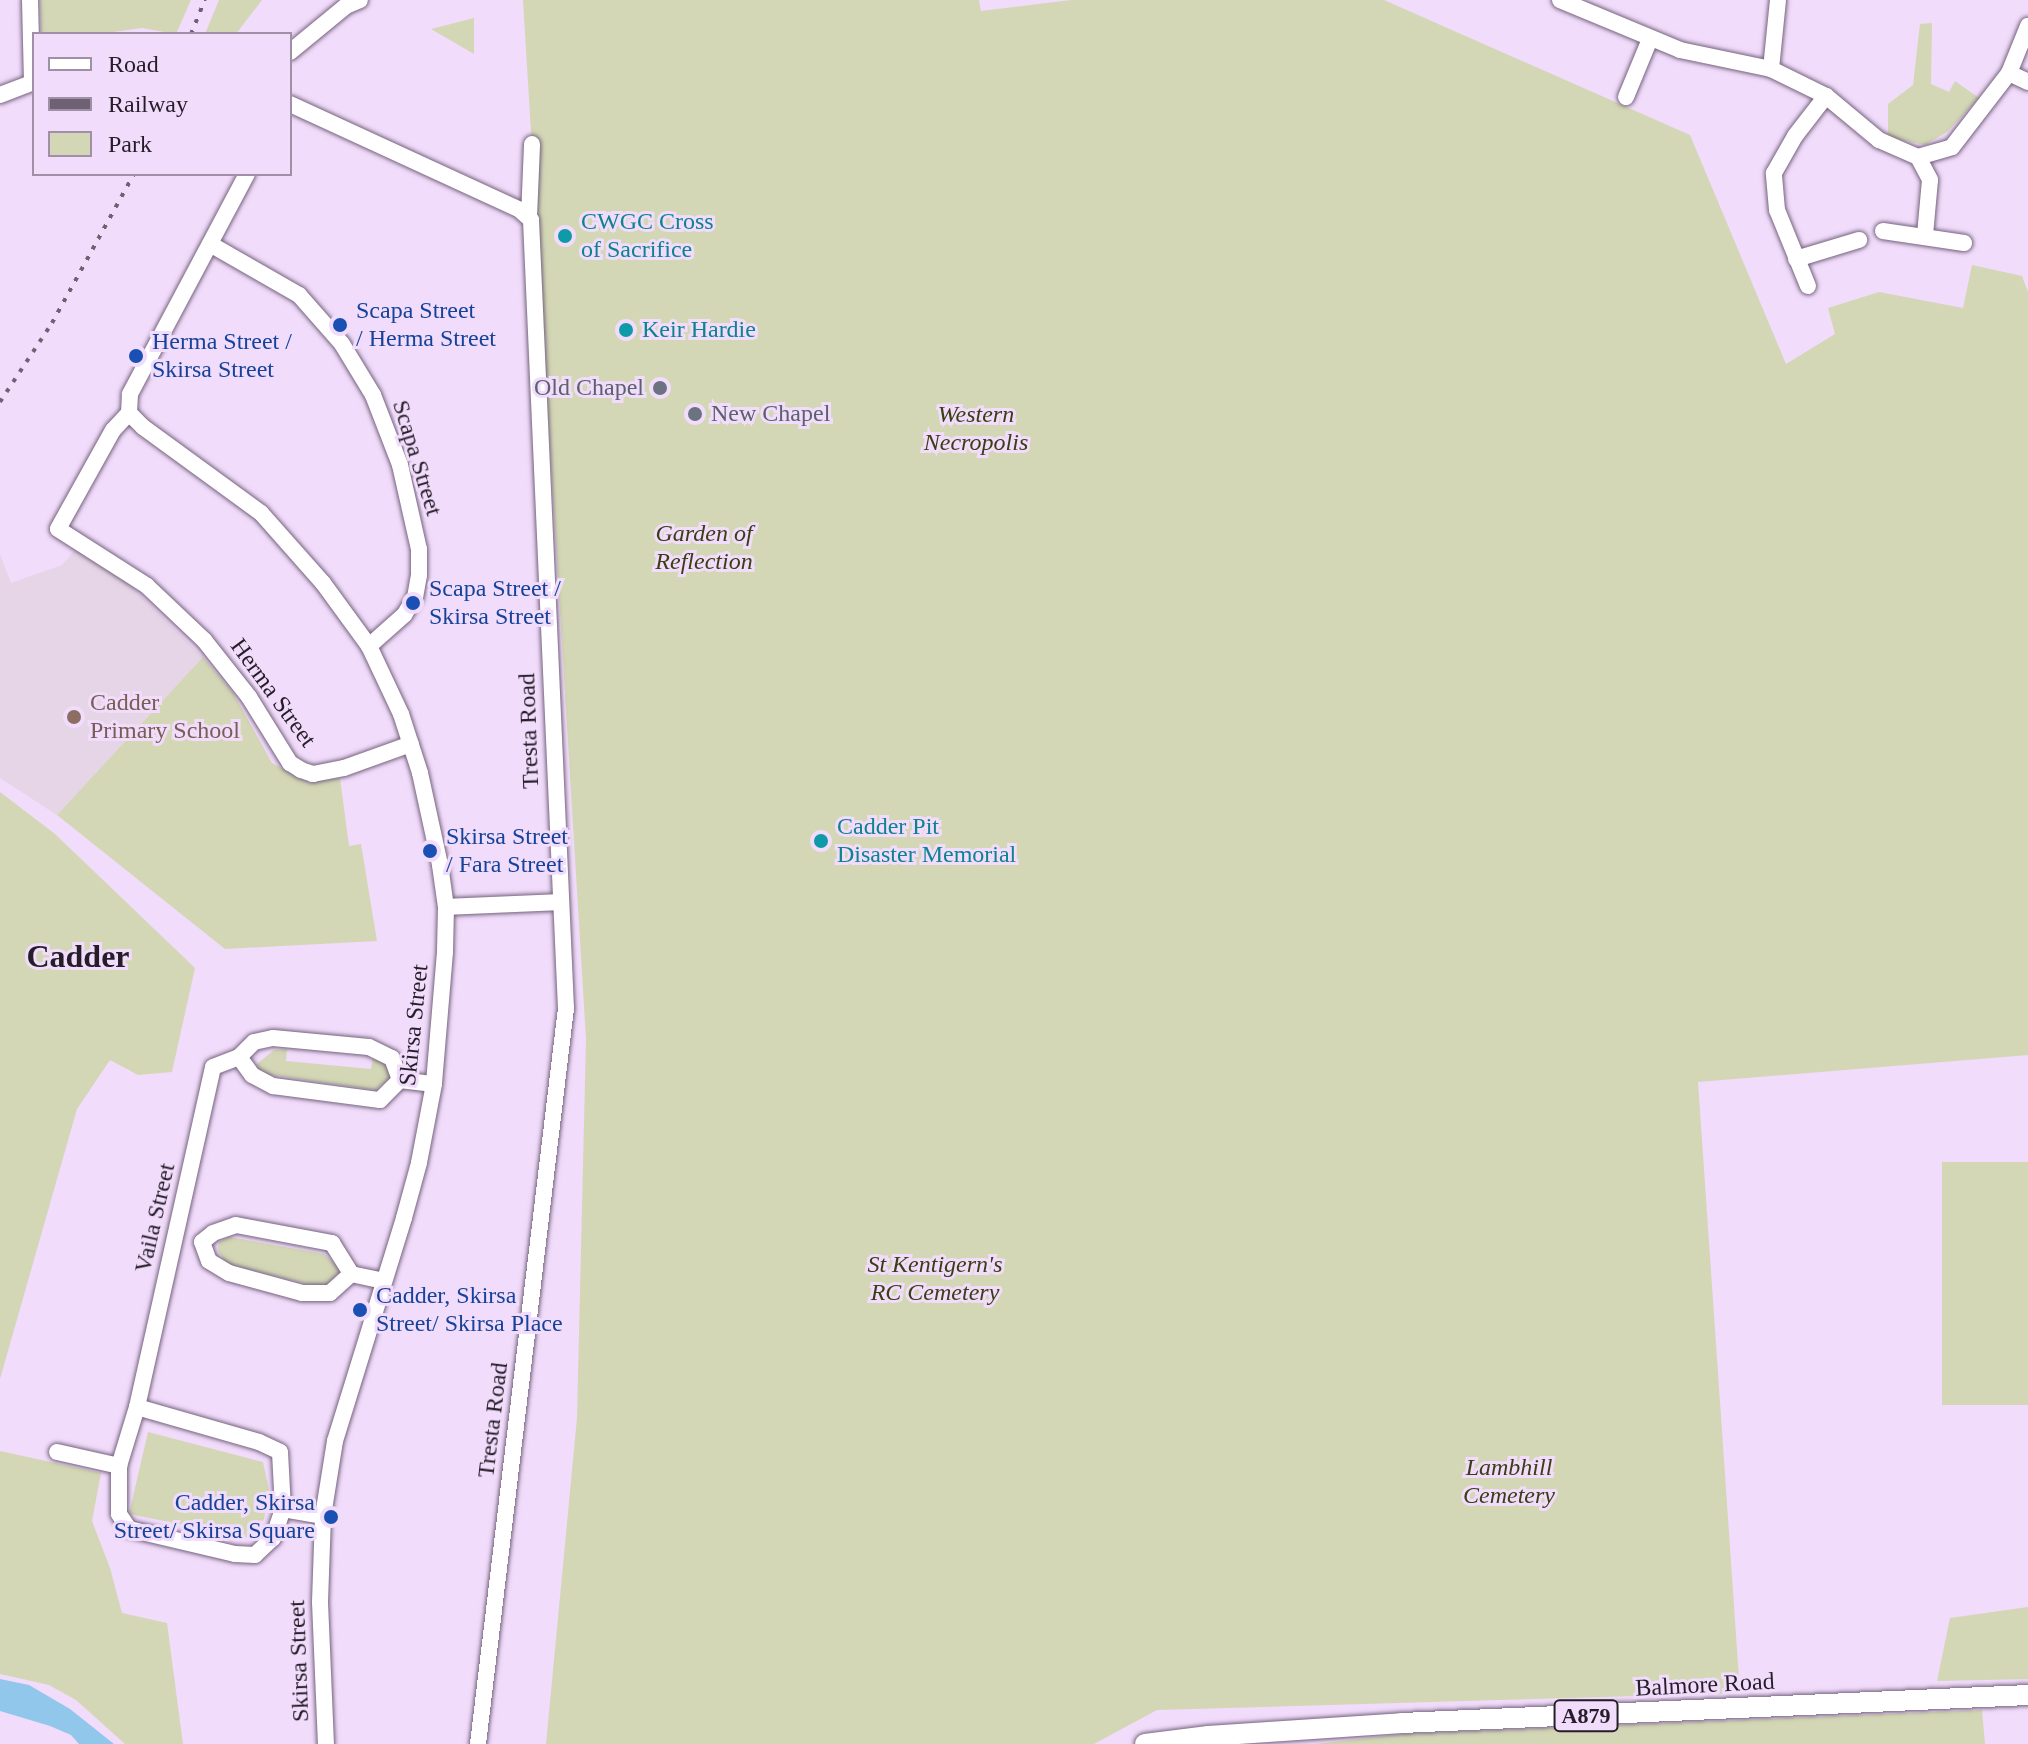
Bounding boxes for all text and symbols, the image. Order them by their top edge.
legend [32,32,292,176]
text: Road [108,51,159,77]
text: Railway [108,91,188,117]
text: Park [108,131,152,157]
place label: CWGC Cross of Sacrifice [581,208,714,264]
marker: CWGC Cross of Sacrifice [556,227,574,245]
place label: Scapa Street / Herma Street [356,297,496,353]
marker: Scapa Street / Herma Street [331,316,349,334]
place label: Keir Hardie [642,316,756,344]
marker: Keir Hardie [617,321,635,339]
place label: Herma Street / Skirsa Street [152,328,292,384]
marker: Herma Street / Skirsa Street [127,347,145,365]
place label: Old Chapel [534,374,644,402]
marker: Old Chapel [651,379,669,397]
street label: Scapa Street [386,397,448,519]
place label: New Chapel [711,400,830,428]
park label: Western Necropolis [924,401,1028,457]
marker: New Chapel [686,405,704,423]
park label: Garden of Reflection [655,520,753,576]
place label: Scapa Street / Skirsa Street [429,575,561,631]
marker: Scapa Street / Skirsa Street [404,594,422,612]
street label: Herma Street [224,633,322,753]
street label: Tresta Road [513,673,545,789]
place label: Cadder Primary School [90,689,240,745]
marker: Cadder Primary School [65,708,83,726]
place label: Cadder Pit Disaster Memorial [837,813,1016,869]
place label: Skirsa Street / Fara Street [446,823,568,879]
marker: Cadder Pit Disaster Memorial [812,832,830,850]
marker: Skirsa Street / Fara Street [421,842,439,860]
district label: Cadder [26,937,130,975]
street label: Skirsa Street [393,963,435,1087]
street label: Vaila Street [128,1161,182,1275]
park label: St Kentigern's RC Cemetery [867,1251,1003,1307]
place label: Cadder, Skirsa Street/ Skirsa Place [376,1282,563,1338]
marker: Cadder, Skirsa Street/ Skirsa Place [351,1301,369,1319]
street label: Tresta Road [472,1361,514,1479]
park label: Lambhill Cemetery [1463,1454,1555,1510]
place label: Cadder, Skirsa Street/ Skirsa Square [114,1489,315,1545]
marker: Cadder, Skirsa Street/ Skirsa Square [322,1508,340,1526]
street label: Skirsa Street [282,1600,316,1722]
street label: Balmore Road [1635,1667,1775,1703]
road number: A879 [1552,1698,1620,1734]

